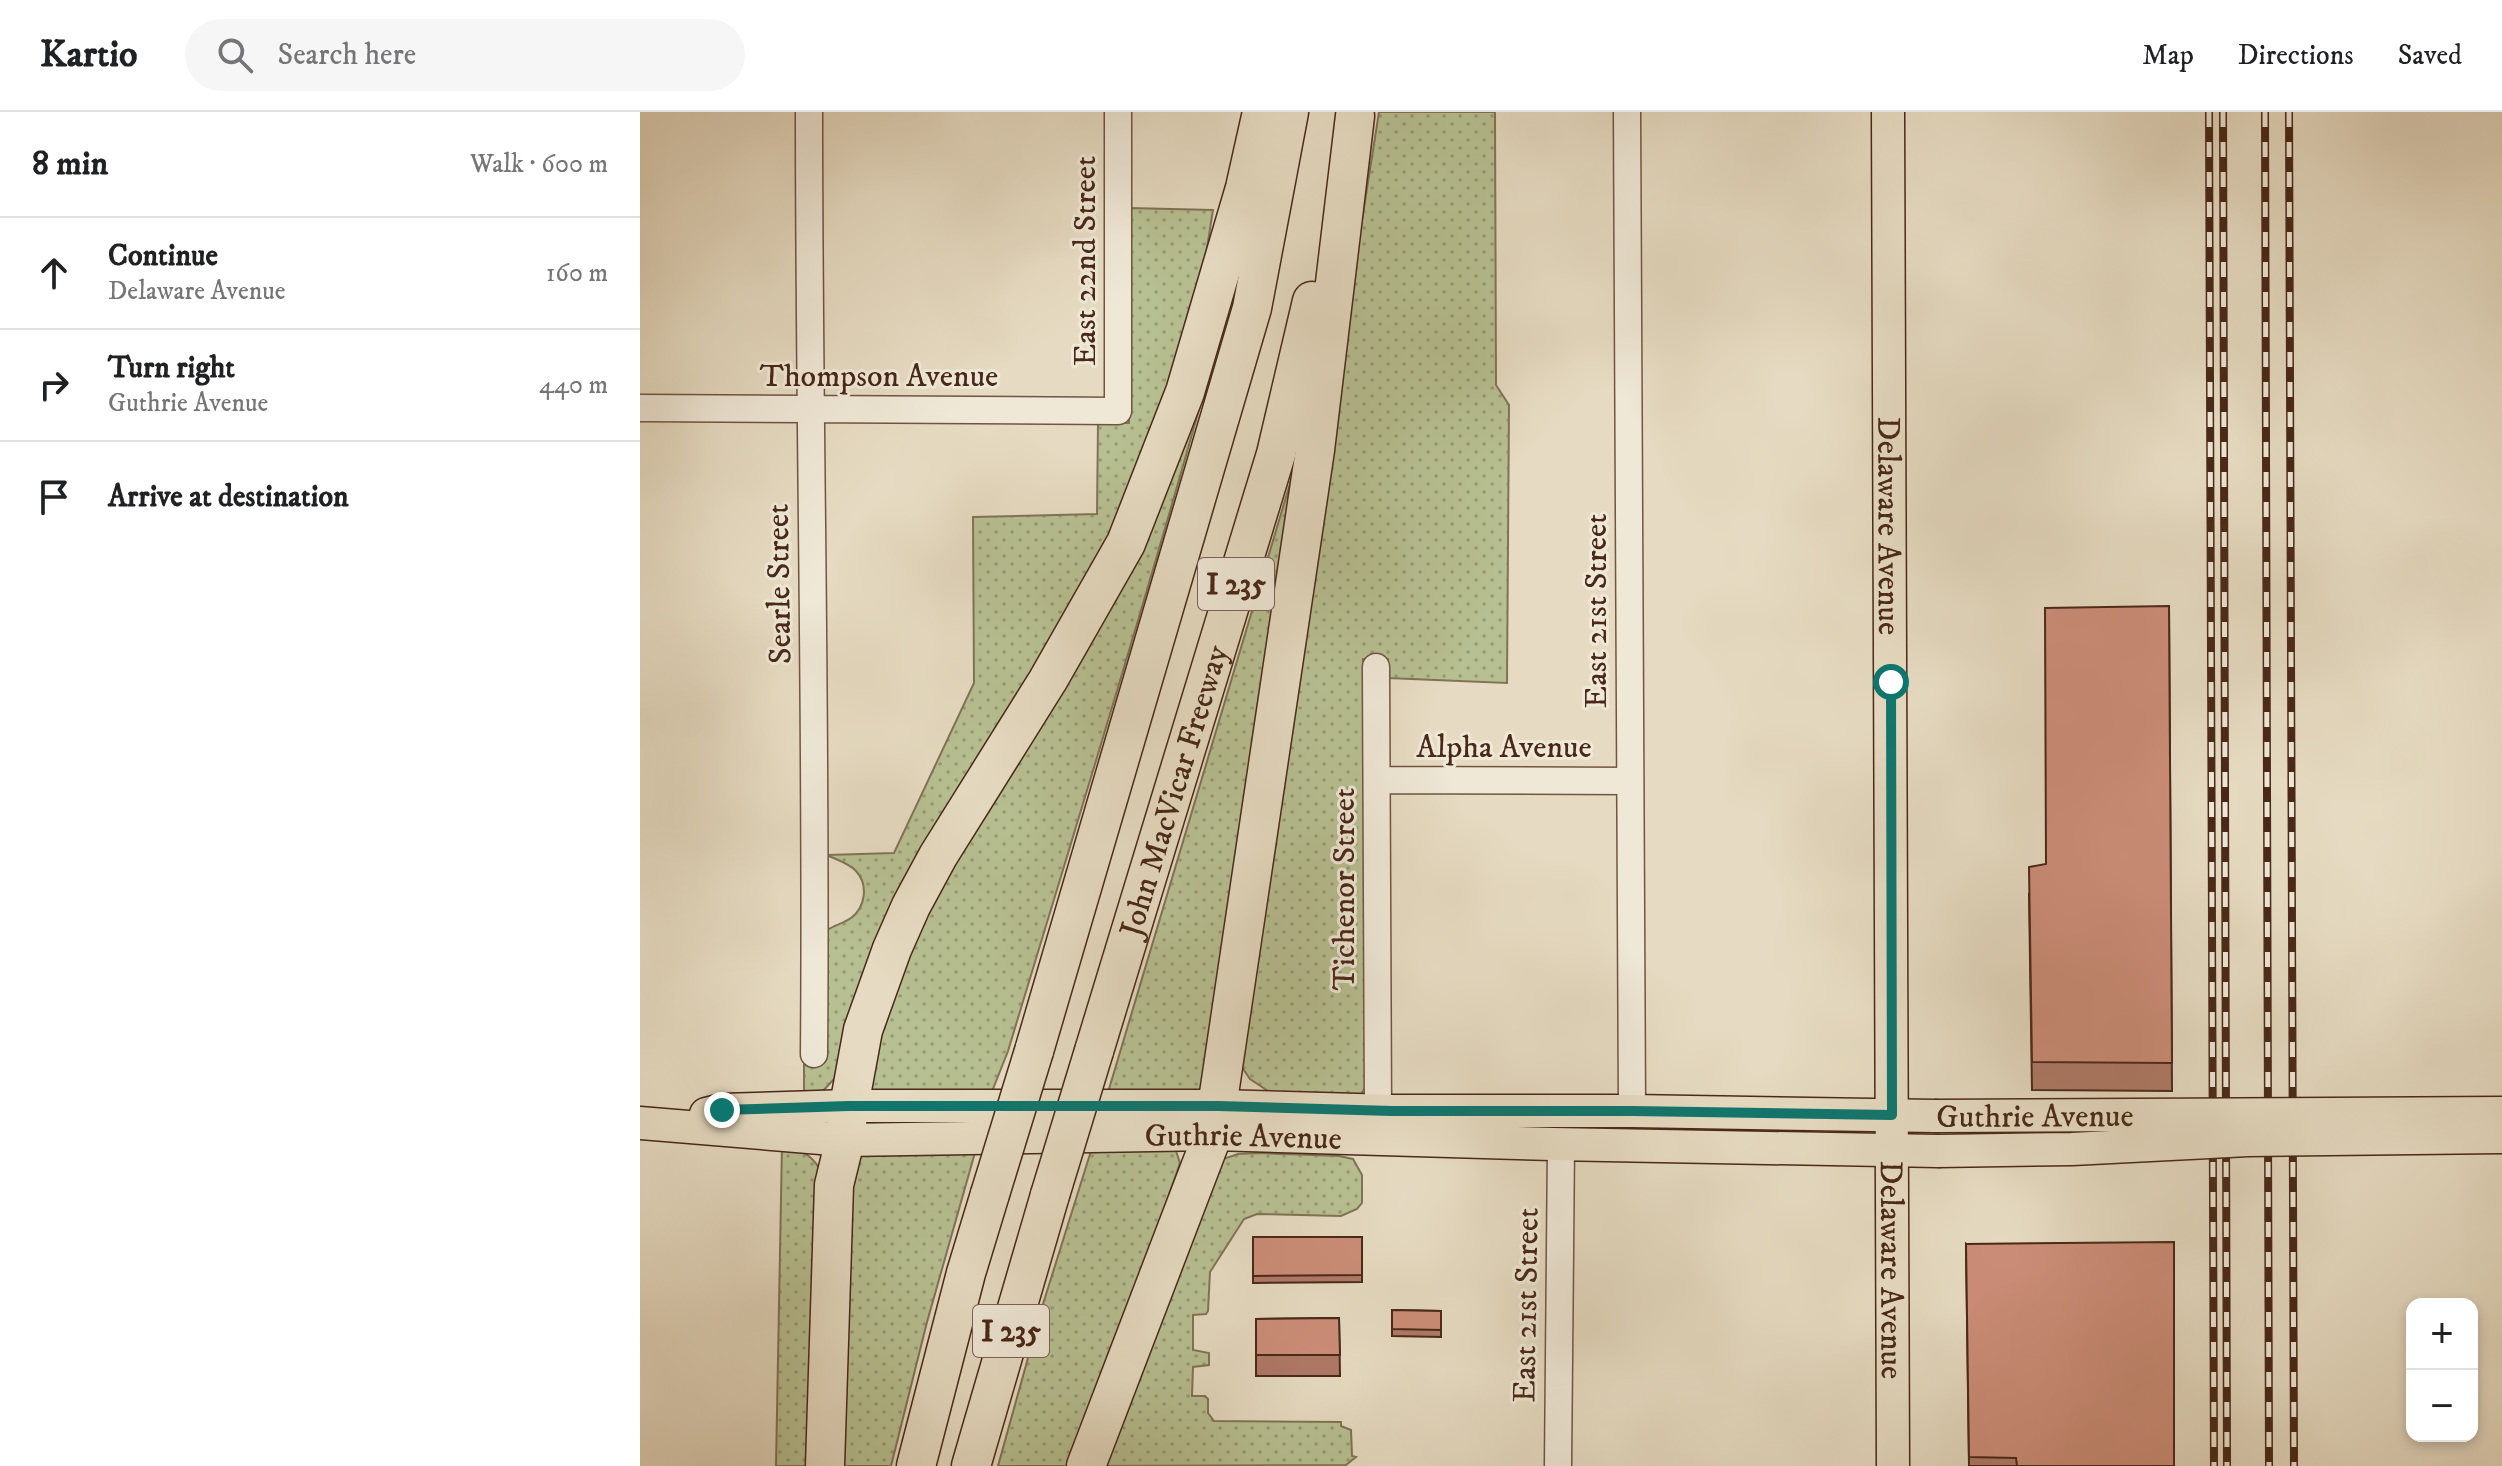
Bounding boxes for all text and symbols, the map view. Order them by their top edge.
search box [185,19,745,91]
text: Kartio [40,31,137,79]
icon: search [213,33,257,77]
text: Search here [277,37,416,74]
text: Map [2142,38,2194,73]
text: Directions [2238,38,2354,73]
text: Saved [2398,38,2462,73]
text: 8 min [32,143,108,185]
text: Walk · 600 m [470,148,608,181]
street label: East 22nd Street [1066,156,1106,366]
text: Continue [108,238,218,275]
icon: ahead [32,251,76,295]
text: 160 m [546,257,608,290]
text: Delaware Avenue [108,275,286,308]
text: Turn right [108,350,235,387]
street label: Thompson Avenue [760,357,998,397]
icon: right [32,363,76,407]
text: 440 m [539,369,608,402]
text: Guthrie Avenue [108,387,268,420]
street label: Delaware Avenue [1867,417,1908,635]
icon: arrive [32,475,76,519]
text: Arrive at destination [108,479,349,516]
street label: Searle Street [759,503,801,665]
street label: East 21st Street [1577,514,1617,709]
road number: I 235 [1198,558,1274,610]
street label: John MacVicar Freeway [1111,640,1239,945]
route start [1873,664,1909,700]
street label: Alpha Avenue [1416,728,1592,768]
street label: Tichenor Street [1325,788,1365,990]
route end [704,1092,740,1128]
street label: Guthrie Avenue [1936,1097,2134,1138]
street label: Guthrie Avenue [1144,1116,1342,1160]
street label: Delaware Avenue [1870,1161,1911,1379]
street label: East 21st Street [1505,1207,1549,1403]
map controls [2406,1298,2478,1442]
button: + [2406,1298,2478,1370]
road number: I 235 [973,1305,1049,1357]
button: − [2406,1370,2478,1442]

